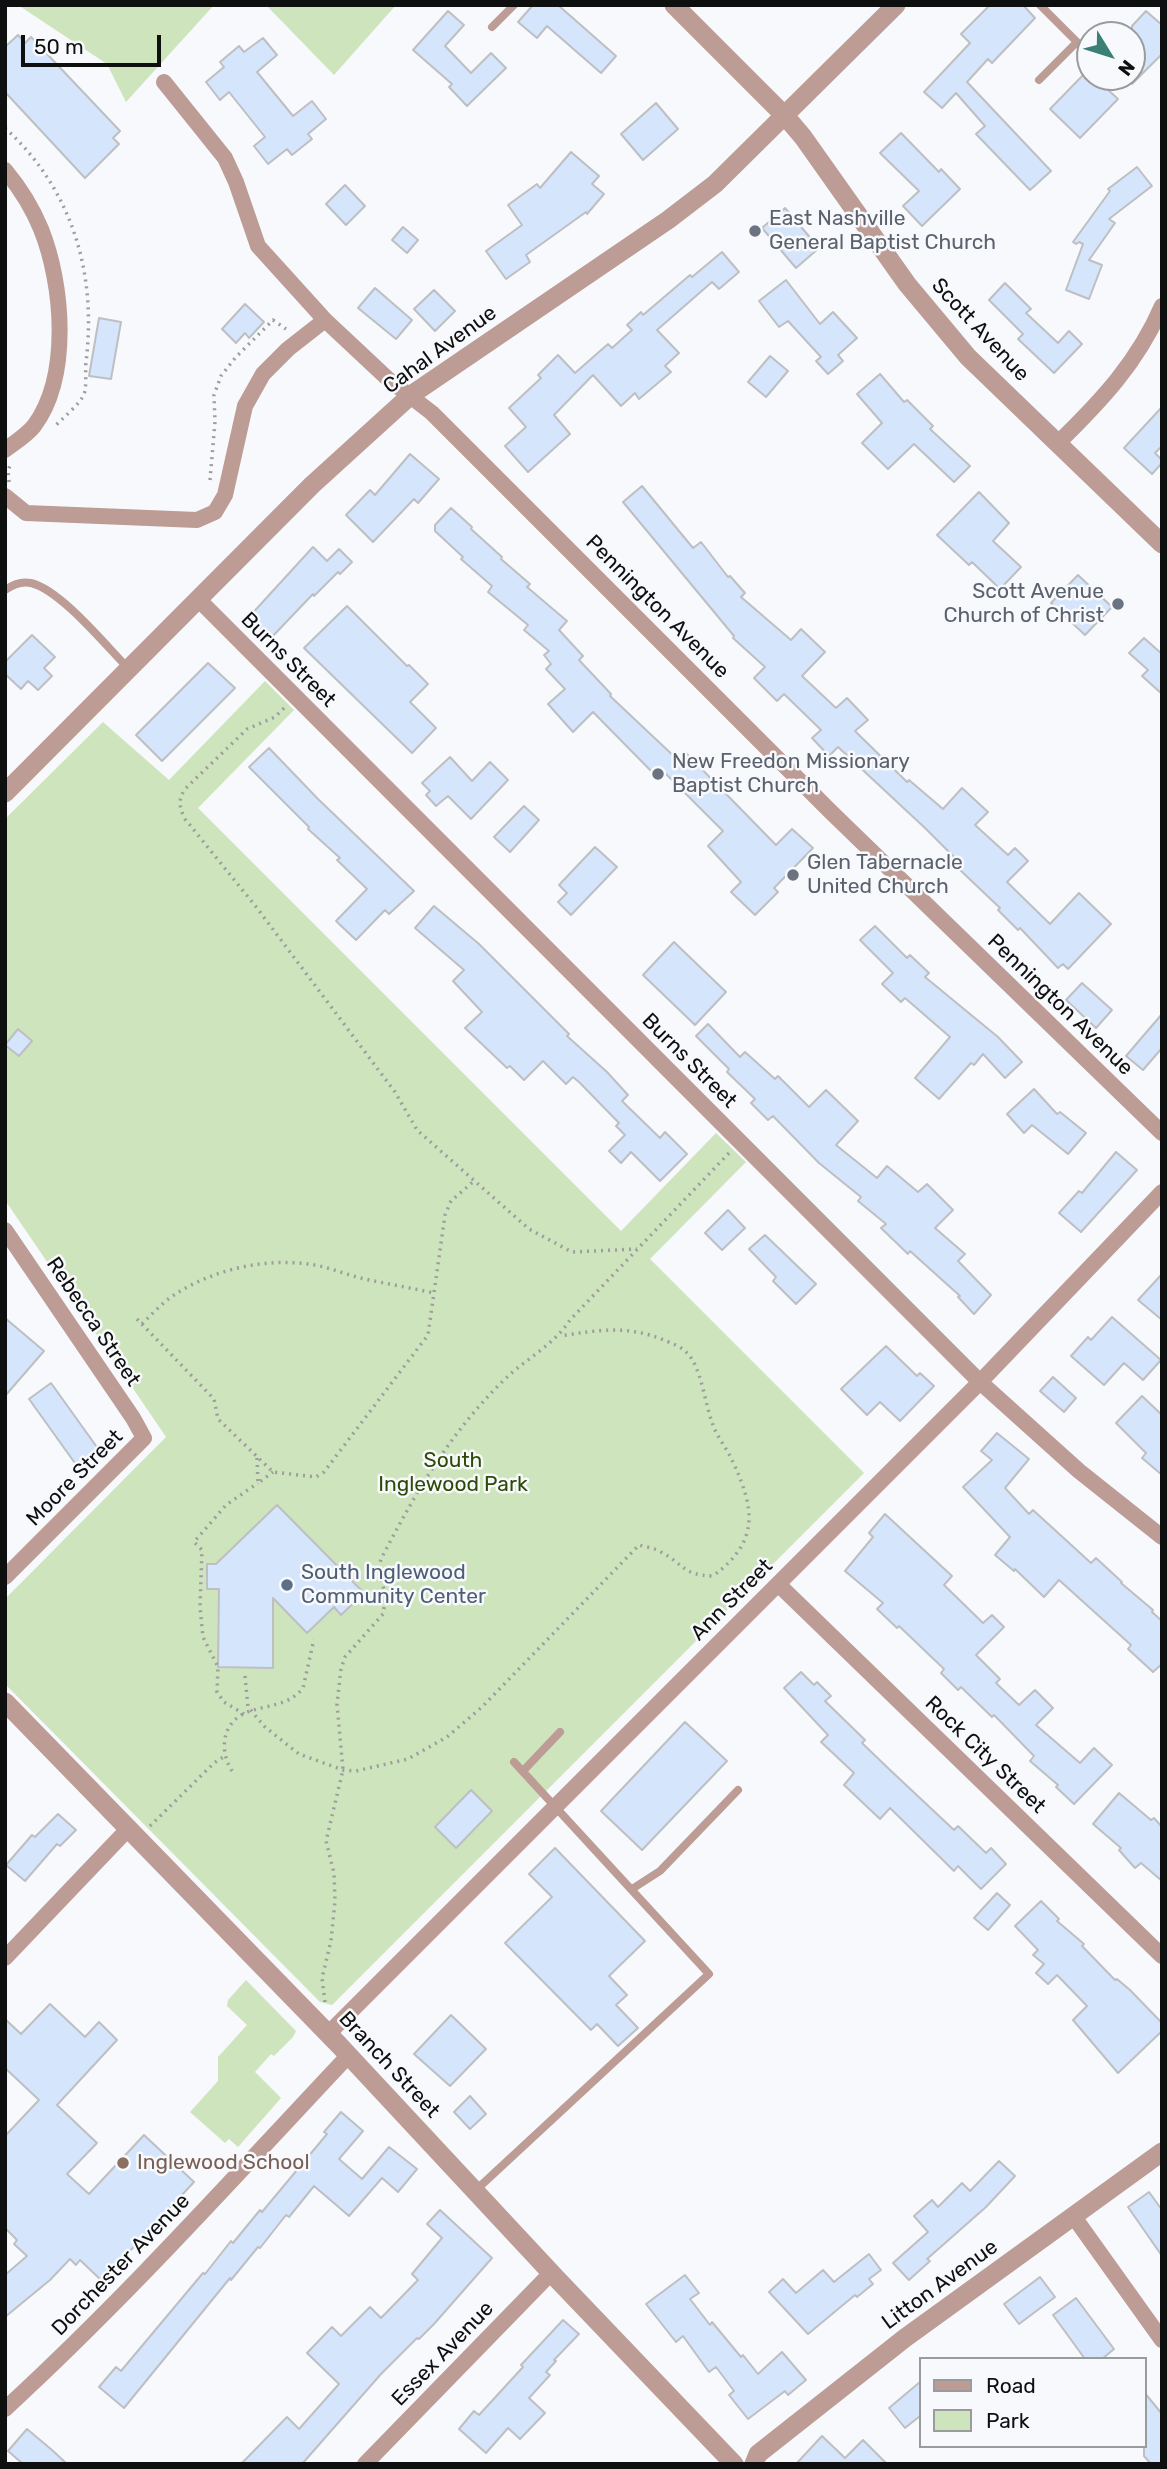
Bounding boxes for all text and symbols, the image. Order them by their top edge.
scale bar [24,21,164,65]
north arrow [1076,21,1146,91]
text: 50 m [34,34,84,59]
text: N [1113,56,1140,80]
place label: East Nashville General Baptist Church [769,206,996,256]
marker: East Nashville General Baptist Church [747,223,763,239]
street label: Scott Avenue [926,273,1034,387]
street label: Cahal Avenue [378,300,502,400]
street label: Pennington Avenue [580,530,734,684]
place label: Scott Avenue Church of Christ [943,579,1104,629]
marker: Scott Avenue Church of Christ [1110,596,1126,612]
street label: Burns Street [235,607,341,713]
place label: New Freedon Missionary Baptist Church [672,749,910,799]
marker: New Freedon Missionary Baptist Church [650,766,666,782]
place label: Glen Tabernacle United Church [807,850,963,900]
marker: Glen Tabernacle United Church [785,867,801,883]
street label: Pennington Avenue [982,929,1138,1081]
street label: Burns Street [636,1008,742,1114]
street label: Rebecca Street [41,1253,145,1391]
street label: Moore Street [21,1424,129,1532]
park label: South Inglewood Park [378,1448,528,1498]
street label: Ann Street [686,1554,778,1646]
place label: South Inglewood Community Center [301,1560,486,1610]
marker: South Inglewood Community Center [279,1577,295,1593]
street label: Rock City Street [919,1691,1051,1819]
street label: Branch Street [333,2007,445,2123]
place label: Inglewood School [137,2150,310,2176]
marker: Inglewood School [115,2155,131,2171]
street label: Dorchester Avenue [47,2189,195,2341]
street label: Litton Avenue [877,2235,1003,2335]
street label: Essex Avenue [387,2296,499,2412]
legend [918,2357,1146,2448]
text: Road [986,2373,1036,2398]
text: Park [986,2408,1030,2433]

